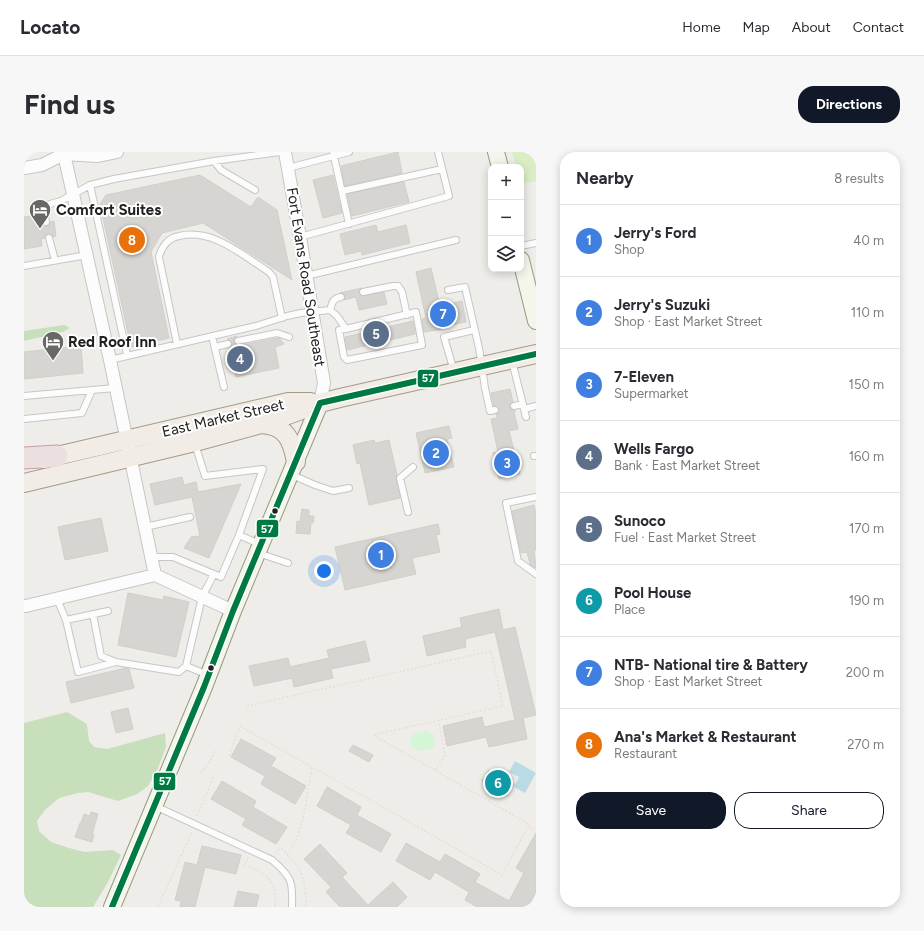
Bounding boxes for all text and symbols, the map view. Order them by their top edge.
text: Locato [20,16,80,39]
text: Home [682,19,721,36]
text: Map [743,19,770,36]
text: About [792,19,831,36]
text: Contact [853,19,904,36]
button: Directions [798,86,900,123]
text: Find us [24,87,115,121]
map controls [488,164,524,272]
button: + [488,164,524,200]
text: Nearby [576,168,634,188]
text: 8 results [834,171,884,186]
street label: Fort Evans Road Southeast [283,186,329,368]
hotel icon: Comfort Suites [27,197,53,230]
button: − [488,200,524,236]
place label: Comfort Suites [56,201,161,219]
text: Jerry's Ford [614,224,696,242]
pin: 8 [119,225,145,255]
text: 1 [586,233,592,248]
text: 40 m [853,233,884,248]
button: layers [488,236,524,272]
text: Shop [614,242,644,257]
text: Jerry's Suzuki [614,296,710,314]
pin: 7 [430,299,456,329]
text: 2 [585,305,593,320]
text: 110 m [851,305,884,320]
text: Shop · East Market Street [614,314,763,329]
pin: 5 [363,319,389,349]
hotel icon: Red Roof Inn [40,329,66,362]
place label: Red Roof Inn [68,333,156,351]
pin: 4 [227,344,253,374]
text: 7-Eleven [614,368,674,386]
line badge: 57 [417,369,439,388]
text: 57 [422,372,434,385]
text: 3 [585,377,593,392]
text: 150 m [849,377,884,392]
text: Supermarket [614,386,689,401]
street label: East Market Street [160,395,286,441]
pin: 2 [423,438,449,468]
text: Wells Fargo [614,440,694,458]
pin: 3 [494,448,520,478]
text: 4 [585,449,593,464]
text: 160 m [849,449,884,464]
text: Bank · East Market Street [614,458,760,473]
unlabelled marker [270,506,280,516]
text: Sunoco [614,512,666,530]
line badge: 57 [256,519,279,538]
text: 5 [585,521,593,536]
text: 170 m [849,521,884,536]
text: 57 [261,523,273,536]
text: Fuel · East Market Street [614,530,756,545]
pin: 1 [368,540,394,570]
your location [314,561,334,581]
text: Pool House [614,584,691,602]
text: 6 [585,593,593,608]
text: 190 m [849,593,884,608]
text: Place [614,602,645,617]
text: NTB- National tire & Battery [614,656,808,674]
unlabelled marker [206,663,216,673]
text: 7 [585,665,593,680]
text: 200 m [846,665,884,680]
text: Shop · East Market Street [614,674,763,689]
text: Ana's Market & Restaurant [614,728,796,746]
text: 8 [585,737,593,752]
text: 270 m [847,737,884,752]
text: Restaurant [614,746,677,761]
pin: 6 [485,768,511,798]
line badge: 57 [153,772,176,791]
text: 57 [159,775,171,788]
button: Save [576,792,726,829]
button: Share [734,792,884,829]

